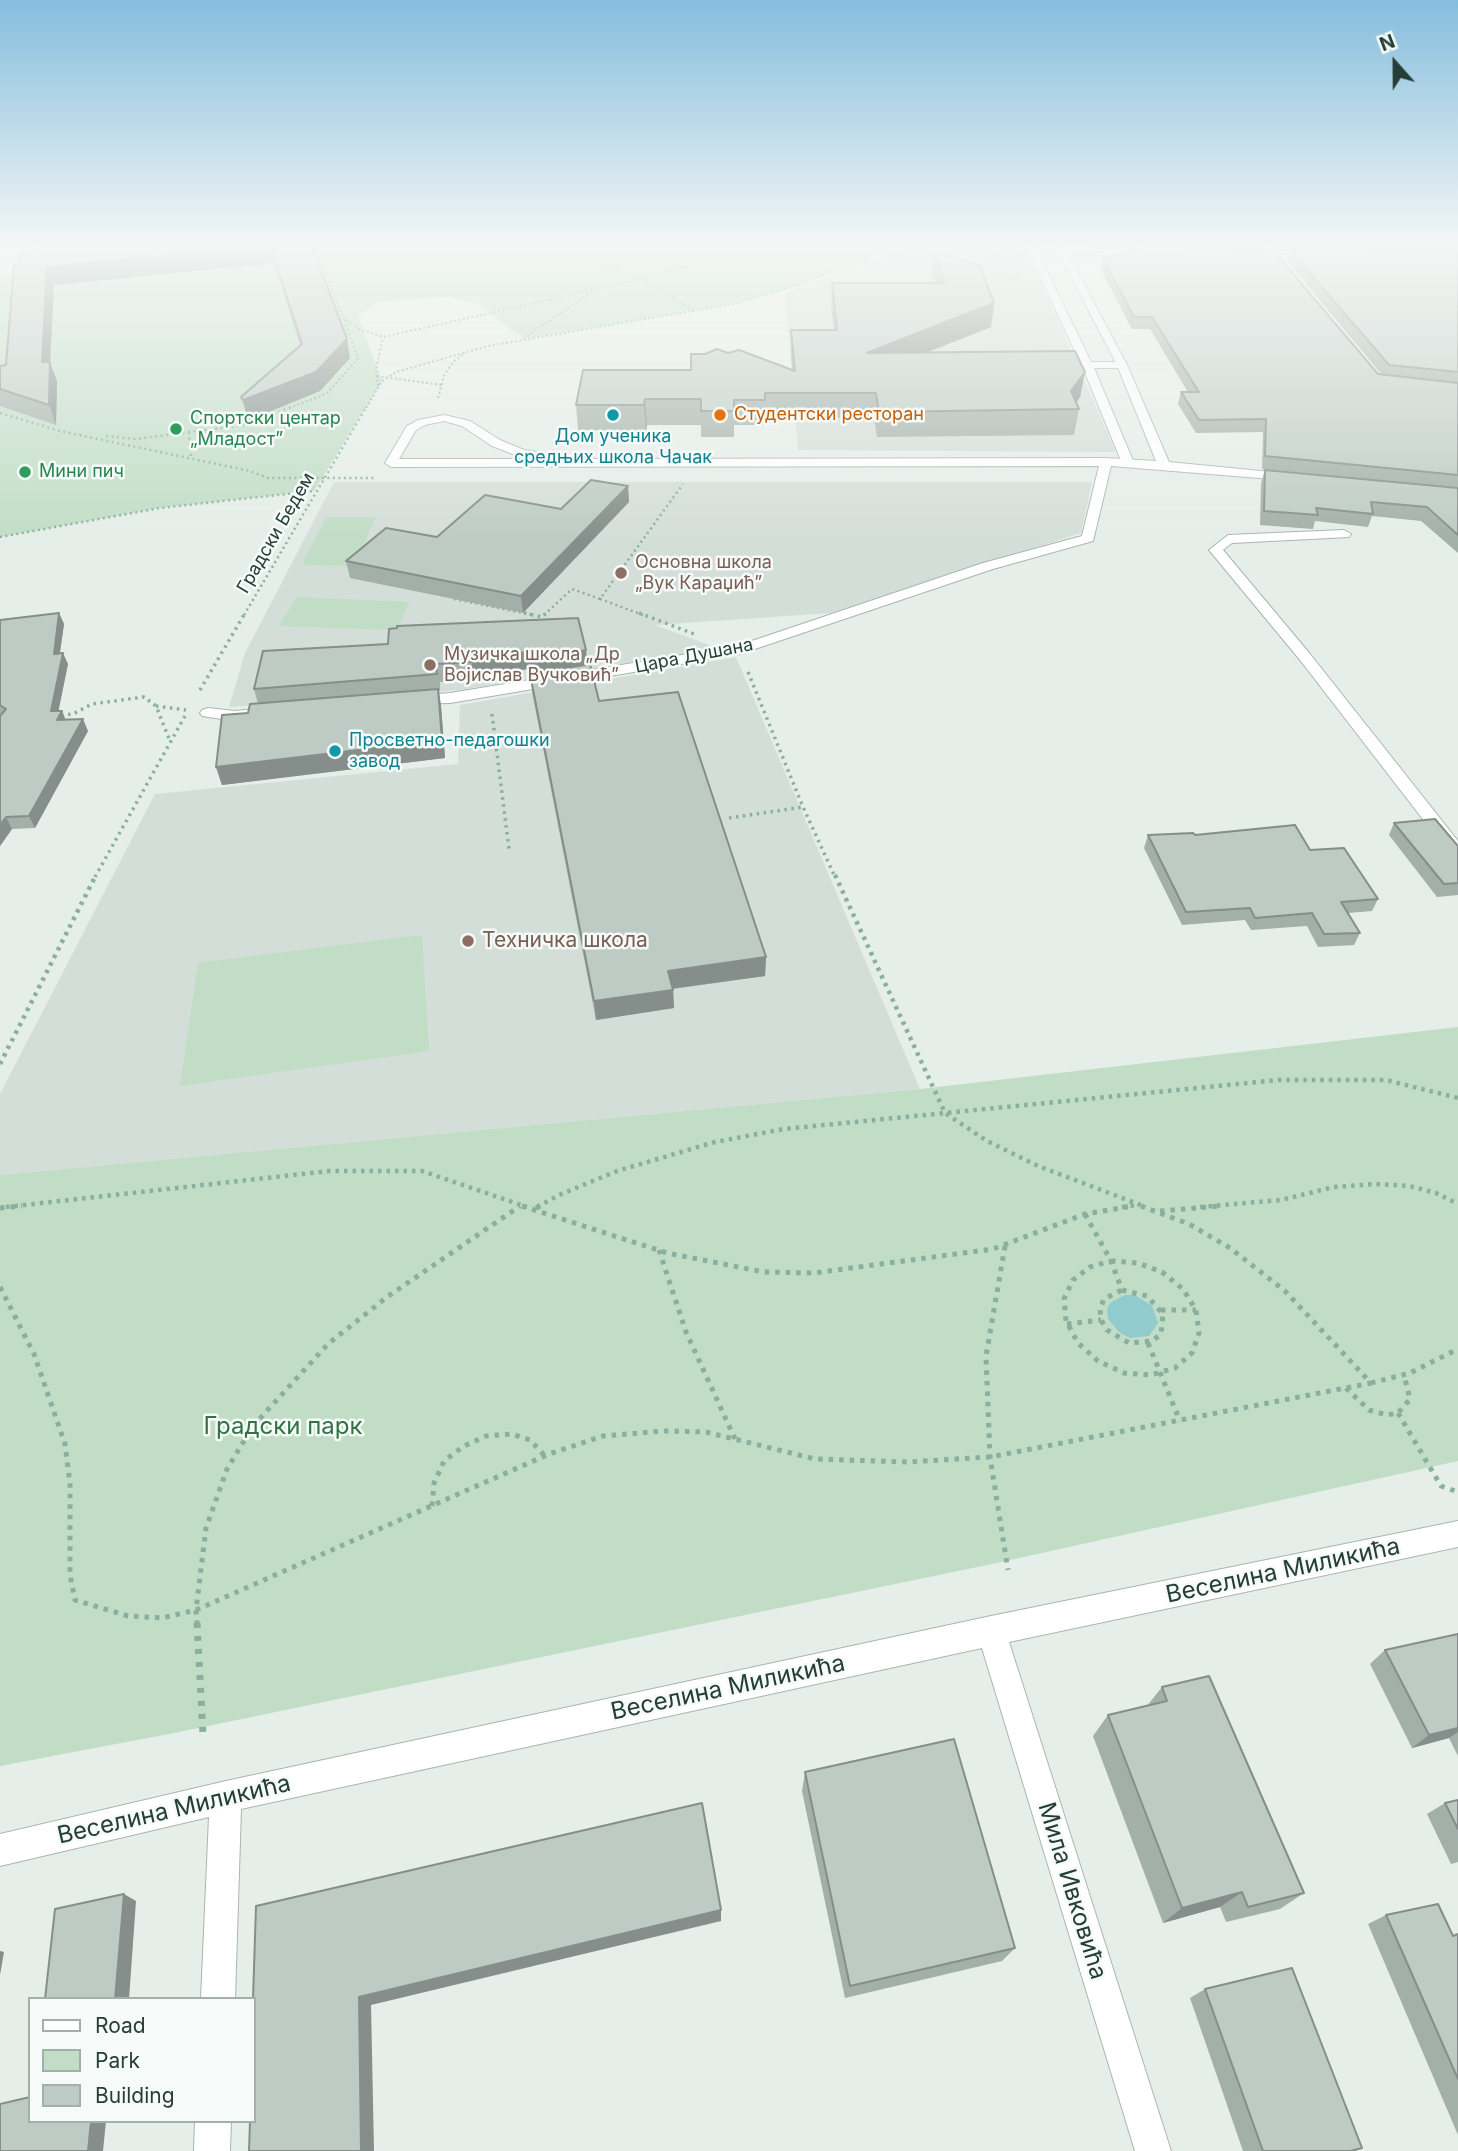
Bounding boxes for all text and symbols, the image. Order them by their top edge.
north arrow [1360,28,1430,98]
text: N [1376,30,1398,56]
place label: Студентски ресторан [734,404,924,426]
marker: Дом ученика средњих школа Чачак [605,407,621,423]
marker: Студентски ресторан [712,407,728,423]
place label: Спортски центар „Младост” [190,408,341,450]
marker: Спортски центар „Младост” [168,421,184,437]
place label: Дом ученика средњих школа Чачак [514,426,712,468]
place label: Мини пич [39,461,124,483]
marker: Мини пич [17,464,33,480]
street label: Градски Бедем [233,469,319,597]
place label: Основна школа „Вук Караџић” [635,552,772,594]
marker: Основна школа „Вук Караџић” [613,565,629,581]
street label: Цара Душана [633,634,755,678]
place label: Музичка школа „Др Војислав Вучковић” [444,644,620,686]
marker: Музичка школа „Др Војислав Вучковић” [422,657,438,673]
place label: Просветно-педагошки завод [349,730,550,772]
marker: Просветно-педагошки завод [327,743,343,759]
place label: Техничка школа [482,928,648,954]
marker: Техничка школа [460,933,476,949]
park label: Градски парк [204,1413,362,1441]
street label: Веселина Миликића [1163,1532,1403,1610]
street label: Веселина Миликића [608,1649,848,1727]
street label: Веселина Миликића [55,1769,293,1851]
street label: Мила Ивковића [1031,1799,1113,1983]
legend [28,1997,256,2123]
text: Road [95,2013,146,2038]
text: Park [95,2048,140,2073]
text: Building [95,2083,175,2108]

